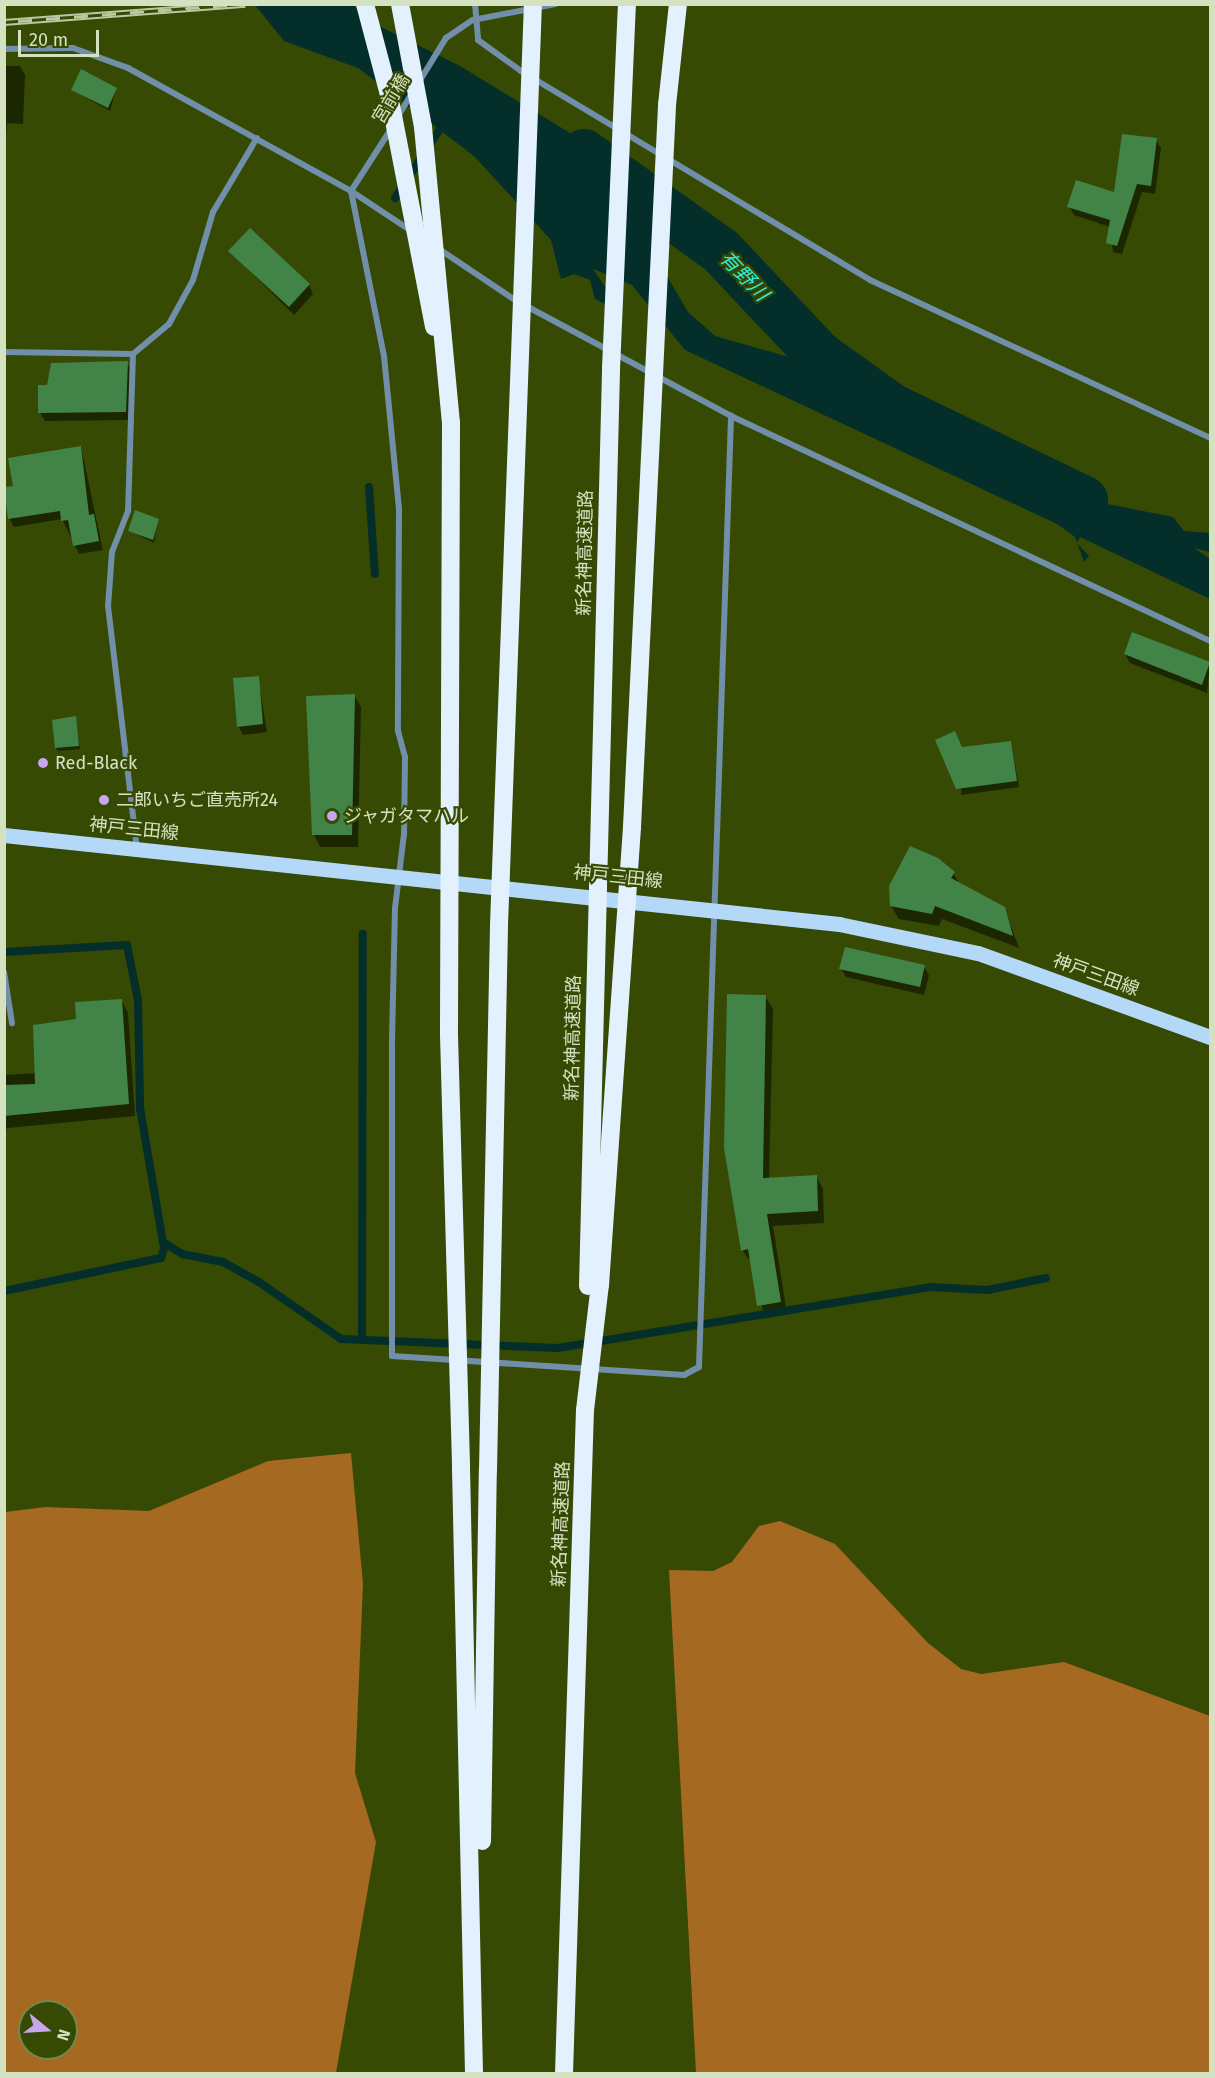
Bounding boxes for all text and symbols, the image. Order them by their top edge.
scale bar [21,18,102,56]
text: 20 m [29,29,68,51]
street label: 宮前橋 [368,70,414,128]
water label: 有野川 [715,246,773,306]
street label: 新名神高速道路 [573,490,597,616]
place label: Red-Black [55,752,137,774]
marker: Red-Black [36,756,50,770]
place label: 二郎いちご直売所24 [116,789,278,811]
marker: 二郎いちご直売所24 [97,793,111,807]
place label: ジャガタマハル [344,805,470,827]
marker: ジャガタマハル [325,809,339,823]
street label: 神戸三田線 [88,814,180,844]
street label: 神戸三田線 [572,862,664,892]
street label: 神戸三田線 [1050,949,1142,1001]
street label: 新名神高速道路 [561,975,585,1101]
street label: 新名神高速道路 [548,1461,574,1587]
north arrow [18,2000,78,2060]
text: N [53,2027,74,2043]

